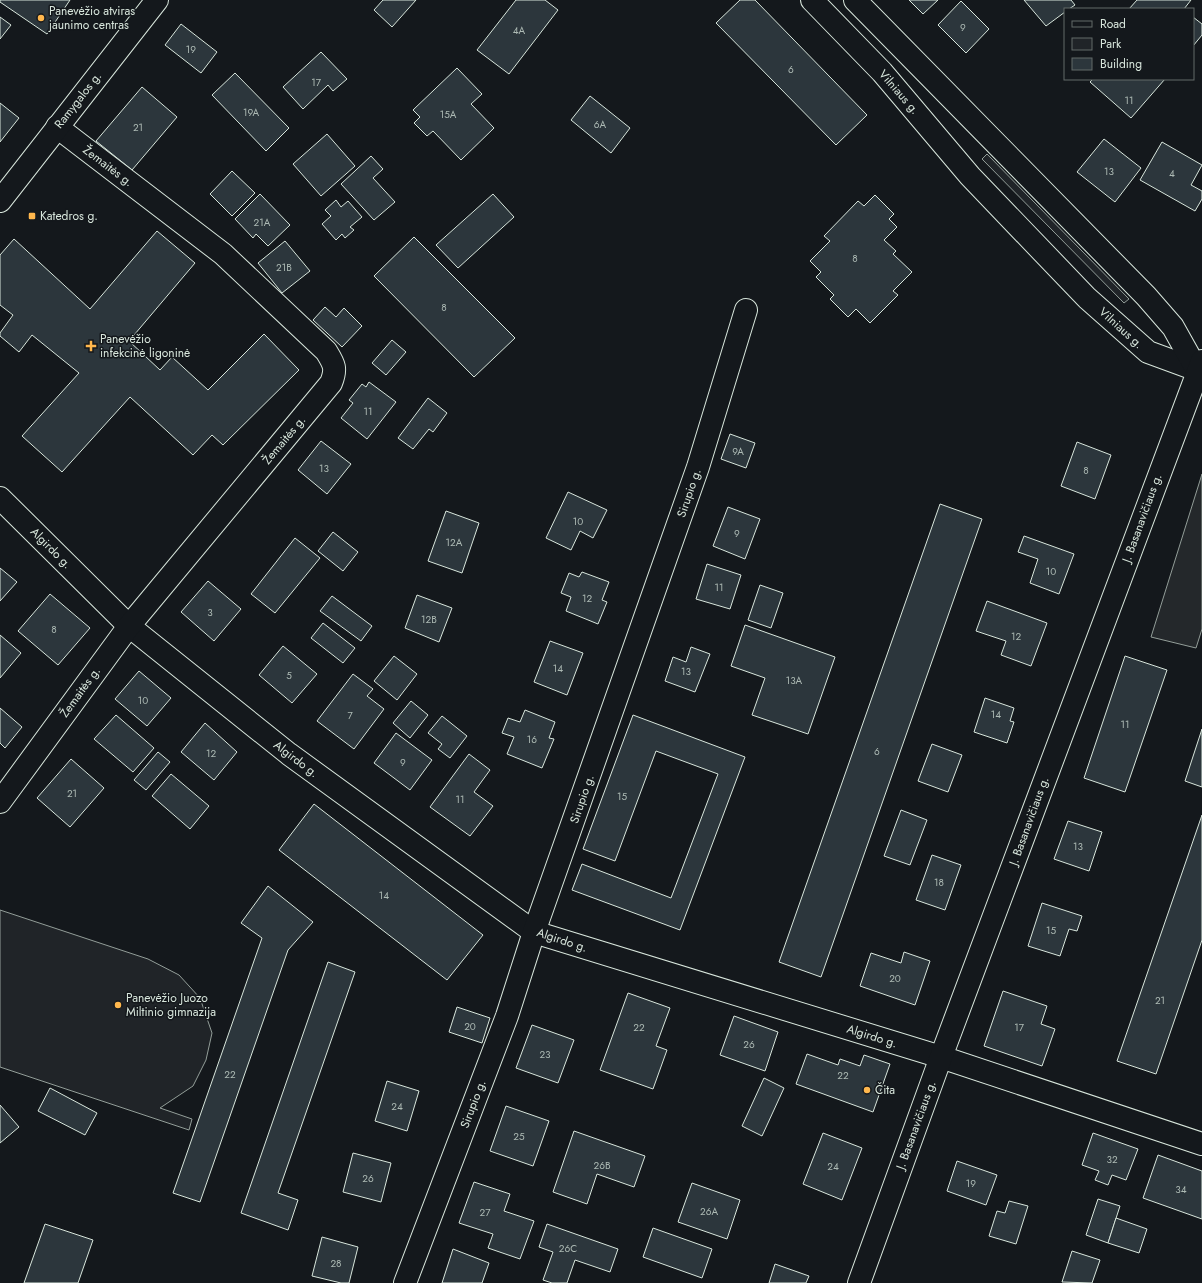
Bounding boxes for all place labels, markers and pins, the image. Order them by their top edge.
place label: Panevėžio atviras jaunimo centras [48,2,135,34]
marker: Panevėžio atviras jaunimo centras [36,13,46,23]
place label: Katedros g. [40,207,98,225]
marker: Katedros g. [27,211,37,221]
place label: Panevėžio infekcinė ligoninė [100,330,190,362]
marker: Panevėžio infekcinė ligoninė [85,340,97,352]
place label: Panevėžio Juozo Miltinio gimnazija [126,989,216,1021]
marker: Panevėžio Juozo Miltinio gimnazija [113,1000,123,1010]
place label: Čita [875,1081,895,1099]
marker: Čita [862,1085,872,1095]

